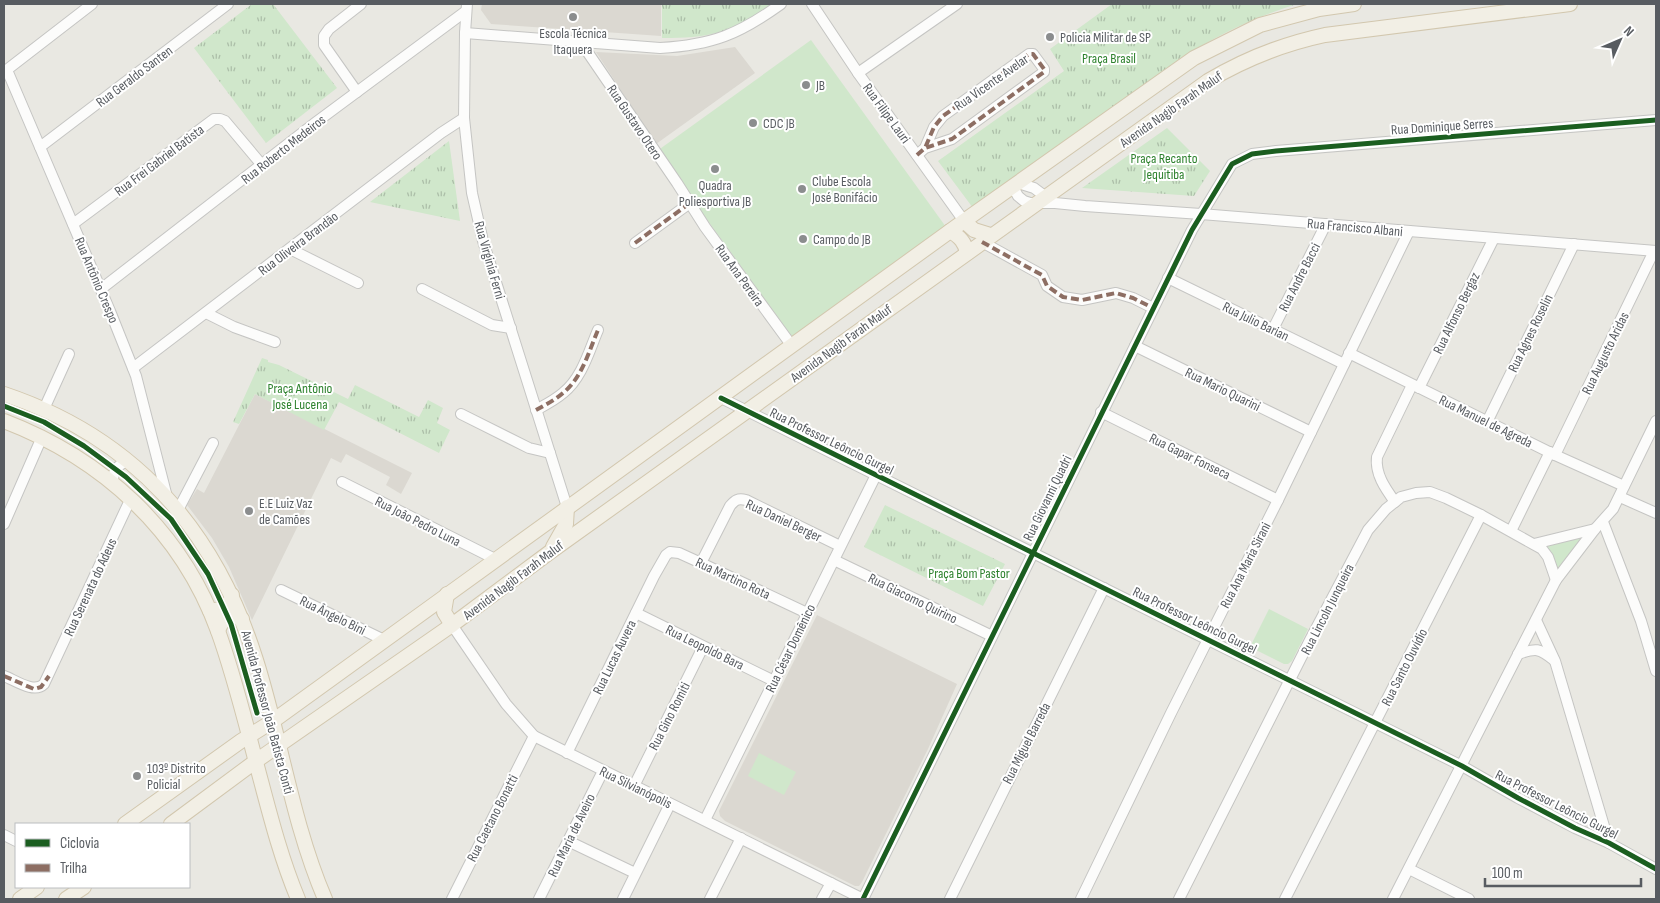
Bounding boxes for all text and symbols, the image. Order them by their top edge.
marker: Escola Técnica Itaquera [567,11,579,23]
north arrow [1595,15,1645,65]
text: N [1620,23,1637,40]
place label: Escola Técnica Itaquera [539,25,607,58]
place label: Policia Militar de SP [1060,29,1151,46]
marker: Policia Militar de SP [1044,31,1056,43]
street label: Rua Geraldo Santen [93,42,176,111]
park label: Praça Brasil [1082,50,1136,67]
street label: Rua Vicente Avelar [951,51,1032,114]
street label: Avenida Nagib Farah Maluf [1116,67,1227,152]
place label: JB [815,77,825,94]
marker: JB [800,79,812,91]
street label: Rua Filipe Lauri [859,80,914,147]
street label: Rua Gustavo Otero [603,81,666,163]
street label: Rua Roberto Medeiros [238,111,329,188]
street label: Rua Dominique Serres [1390,114,1494,139]
place label: CDC JB [763,115,795,132]
marker: CDC JB [747,117,759,129]
street label: Rua Frei Gabriel Batista [111,121,207,200]
park label: Praça Recanto Jequitiba [1131,150,1198,183]
marker: Quadra Poliesportiva JB [709,163,721,175]
place label: Clube Escola José Bonifácio [811,173,878,206]
place label: Quadra Poliesportiva JB [679,177,751,210]
marker: Clube Escola José Bonifácio [796,183,808,195]
street label: Rua Oliveira Brandão [255,208,342,279]
street label: Rua Francisco Albani [1307,215,1403,240]
street label: Rua Virginía Ferni [470,219,509,301]
place label: Campo do JB [813,231,871,248]
marker: Campo do JB [797,233,809,245]
street label: Rua Antônio Crespo [71,235,122,326]
street label: Rua Andre Bacci [1275,240,1324,315]
street label: Rua Ana Pereira [711,241,768,310]
street label: Rua Alfonso Bergaz [1429,270,1484,357]
street label: Rua Agnes Roselin [1504,291,1557,375]
street label: Rua Julio Barian [1220,298,1292,345]
street label: Avenida Nagib Farah Maluf [786,300,896,387]
street label: Rua Augusto Aridas [1578,309,1633,397]
street label: Rua Mario Quarini [1182,364,1263,415]
park label: Praça Antônio José Lucena [268,380,333,413]
street label: Rua Manuel de Agreda [1436,391,1535,451]
street label: Rua Professor Leôncio Gurgel [767,404,896,479]
street label: Rua Gapar Fonseca [1146,430,1233,483]
street label: Rua Giovanni Quadri [1019,453,1076,544]
street label: Rua João Pedro Luna [372,493,463,550]
place label: E.E Luiz Vaz de Camões [259,495,313,528]
street label: Rua Daniel Berger [743,495,824,545]
marker: E.E Luiz Vaz de Camões [243,505,255,517]
street label: Rua Ana Maria Sirani [1217,519,1274,611]
street label: Rua Serenata do Adeus [60,535,121,639]
street label: Avenida Nagib Farah Maluf [459,536,568,624]
street label: Rua Martino Rota [693,554,773,603]
street label: Rua Lincoln Junqueira [1297,561,1358,658]
park label: Praça Bom Pastor [928,565,1010,582]
street label: Rua Giacomo Quirino [865,570,960,627]
street label: Rua Professor Leôncio Gurgel [1130,583,1259,658]
street label: Rua Ângelo Bini [297,592,369,639]
street label: Rua César Domênico [762,601,819,695]
street label: Rua Lucas Auvera [589,617,640,697]
street label: Rua Leopoldo Bara [663,621,747,674]
street label: Rua Santo Ouvídio [1378,626,1431,709]
street label: Avenida Professor João Batista Conti [237,628,298,796]
street label: Rua Gino Romiti [645,679,694,753]
street label: Rua Miguel Barreda [999,700,1054,787]
place label: 103º Distrito Policial [147,760,206,793]
street label: Rua Silvianópolis [597,763,675,812]
street label: Rua Professor Leôncio Gurgel [1492,766,1621,843]
marker: 103º Distrito Policial [131,770,143,782]
street label: Rua Caetano Bonatti [463,772,522,865]
street label: Rua Maria de Aveiro [544,791,599,880]
legend [15,823,190,888]
text: Ciclovia [60,834,100,853]
scale bar [1485,856,1641,888]
text: Trilha [60,859,87,878]
text: 100 m [1492,864,1523,883]

